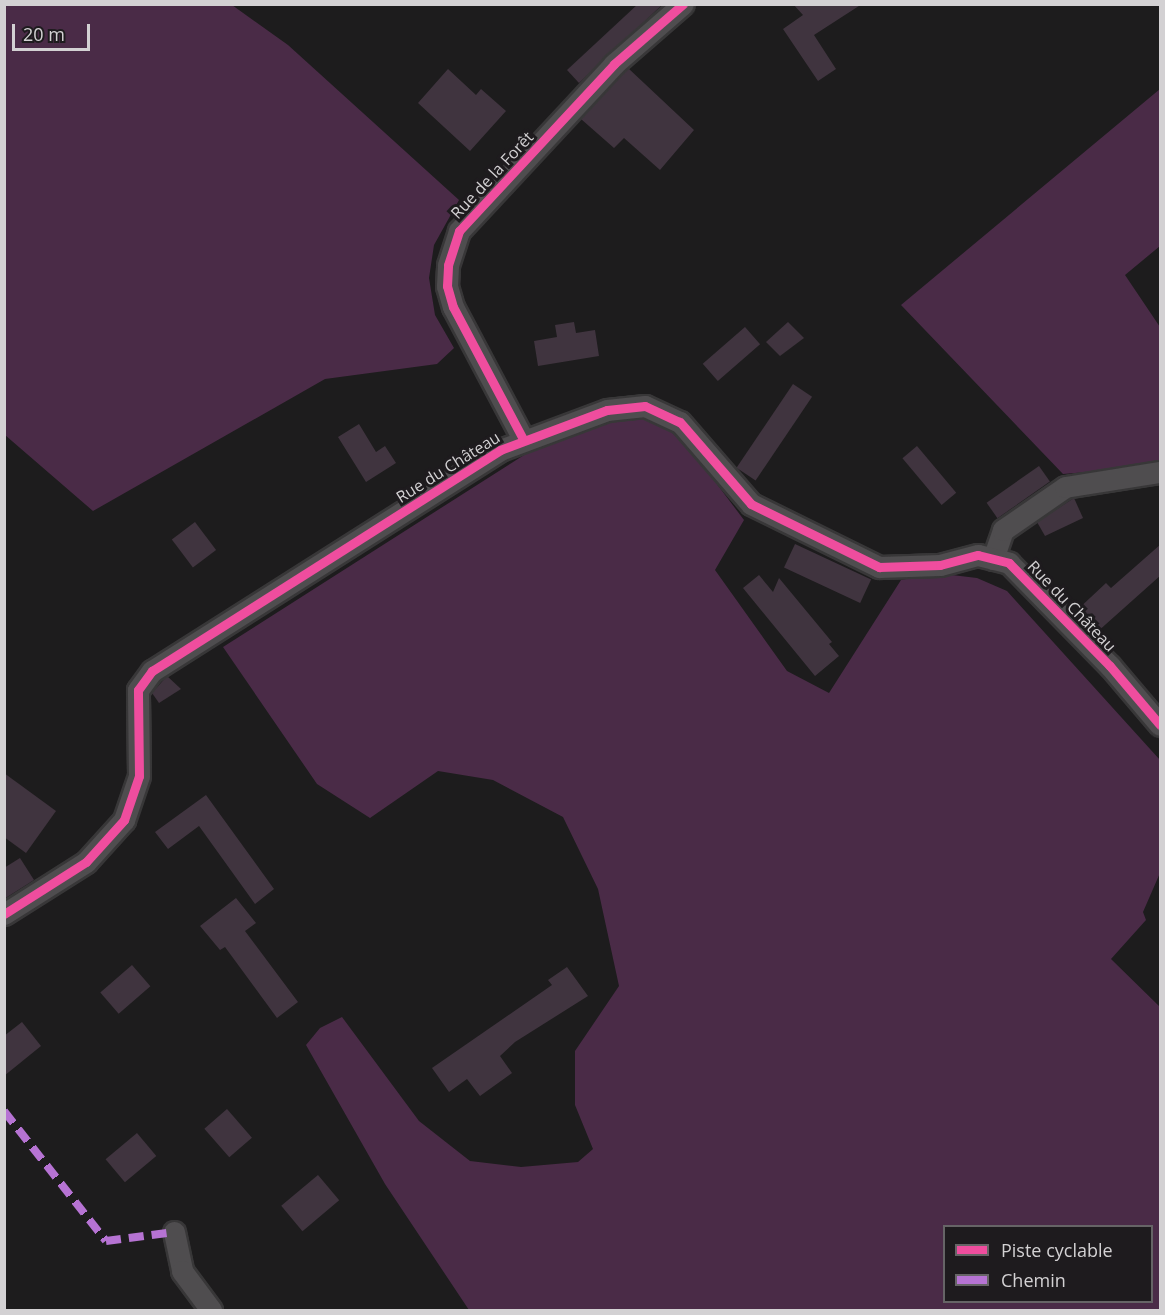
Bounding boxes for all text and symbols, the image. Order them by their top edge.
scale bar [15,12,93,50]
text: 20 m [23,22,65,46]
street label: Rue de la Forêt [447,128,537,222]
street label: Rue du Château [393,427,503,507]
street label: Rue du Château [1024,557,1120,655]
legend [943,1225,1153,1303]
text: Piste cyclable [1001,1238,1113,1262]
text: Chemin [1001,1268,1066,1292]

